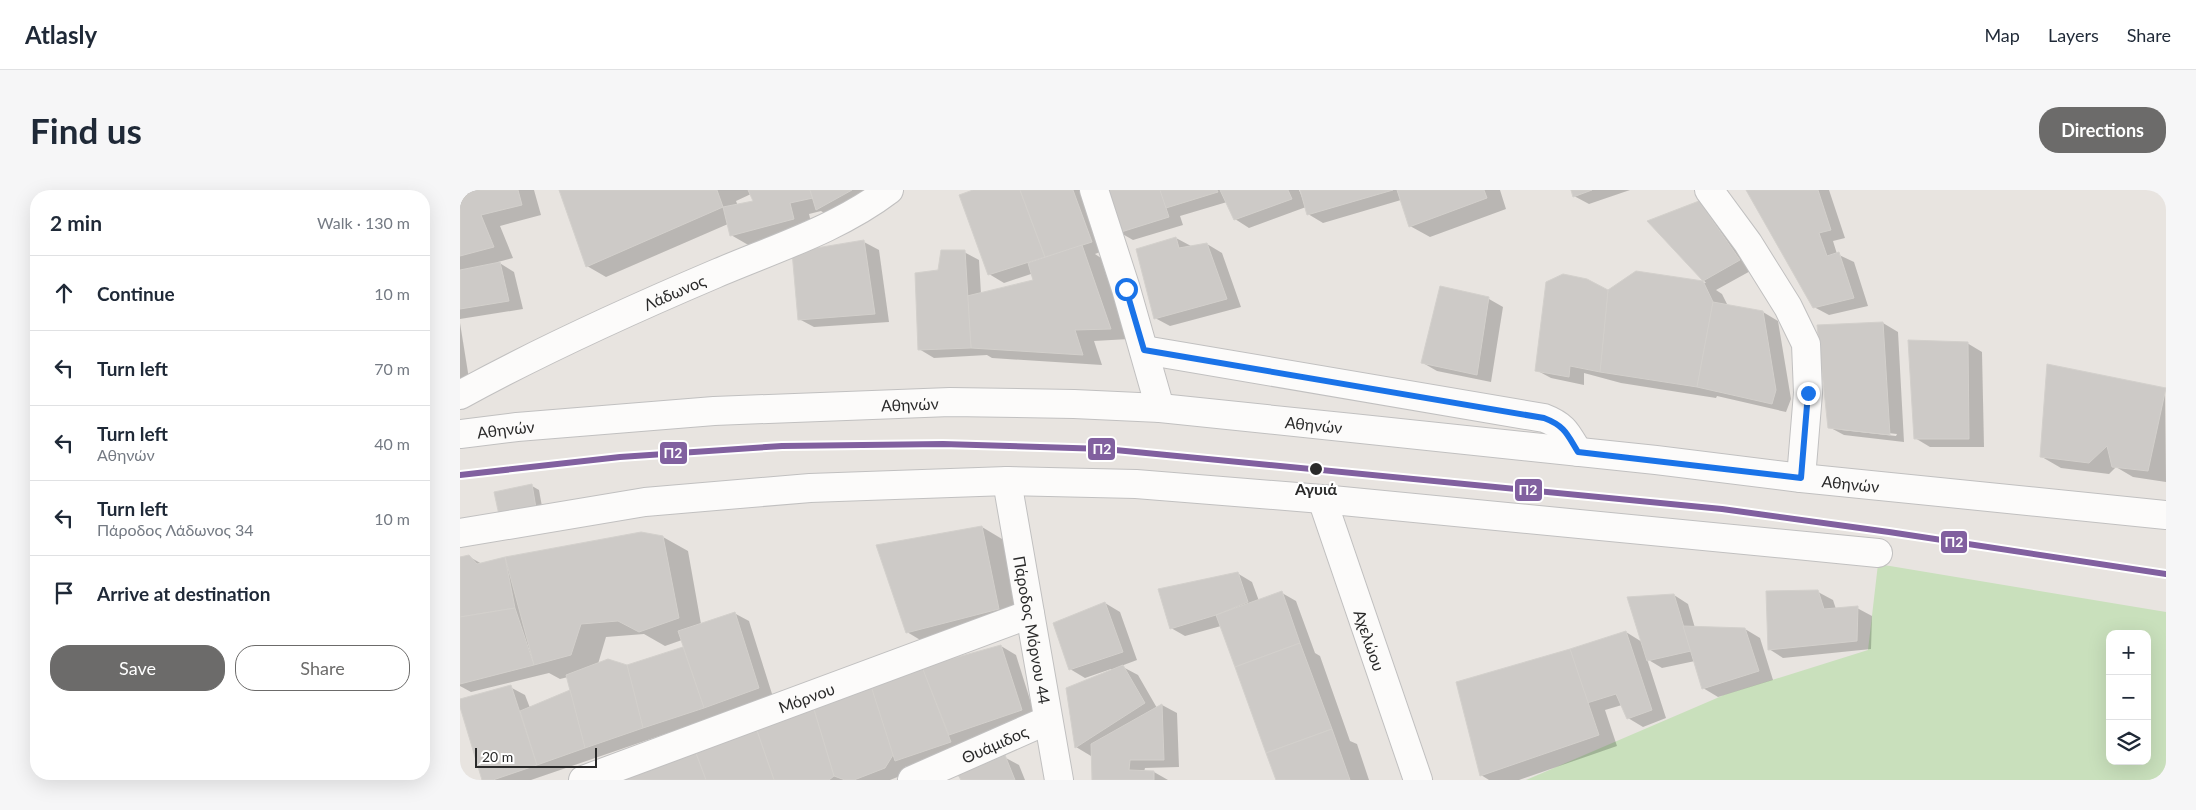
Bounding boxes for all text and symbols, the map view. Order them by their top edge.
text: Atlasly [25,20,97,49]
text: Map [1984,24,2020,46]
text: Layers [2048,24,2099,46]
text: Share [2127,24,2171,46]
button: Directions [2039,107,2166,153]
text: Find us [30,109,142,151]
text: 2 min [50,210,102,235]
text: Walk · 130 m [317,213,410,232]
street label: Λάδωνος [640,270,709,313]
route start [1115,278,1138,301]
icon: ahead [50,279,78,307]
text: Continue [97,282,175,305]
text: 10 m [374,284,410,303]
icon: left [50,354,78,382]
text: Turn left [97,357,168,380]
text: 70 m [374,359,410,378]
route end [1797,382,1820,405]
street label: Αθηνών [881,393,939,414]
street label: Αθηνών [1284,412,1343,436]
street label: Αθηνών [476,416,535,441]
text: Turn left [97,422,168,445]
icon: left [50,429,78,457]
text: 40 m [374,434,410,453]
line badge: Π2 [1087,437,1116,461]
text: Π2 [1093,440,1111,457]
line badge: Π2 [659,441,688,465]
text: Π2 [664,444,682,461]
text: Αθηνών [97,445,155,464]
marker: Αγυιά [1308,461,1324,477]
street label: Αθηνών [1821,471,1880,495]
line badge: Π2 [1514,478,1543,502]
place label: Αγυιά [1294,479,1337,498]
text: Π2 [1519,481,1537,498]
text: Turn left [97,497,168,520]
icon: left [50,504,78,532]
text: 10 m [374,509,410,528]
text: Πάροδος Λάδωνος 34 [97,520,254,539]
line badge: Π2 [1940,530,1968,554]
text: Π2 [1945,533,1963,550]
street label: Πάροδος Μόρνου 44 [1011,554,1055,705]
icon: arrive [50,579,78,607]
text: Arrive at destination [97,582,270,605]
street label: Αχελώου [1351,607,1389,673]
map controls [2106,630,2151,765]
button: + [2106,630,2151,675]
button: Save [50,645,225,691]
button: Share [235,645,410,691]
button: − [2106,675,2151,720]
street label: Μόρνου [775,678,837,716]
button: layers [2106,720,2151,765]
street label: Θυάμιδος [958,721,1031,767]
scale bar [475,745,598,768]
text: 20 m [482,748,513,765]

